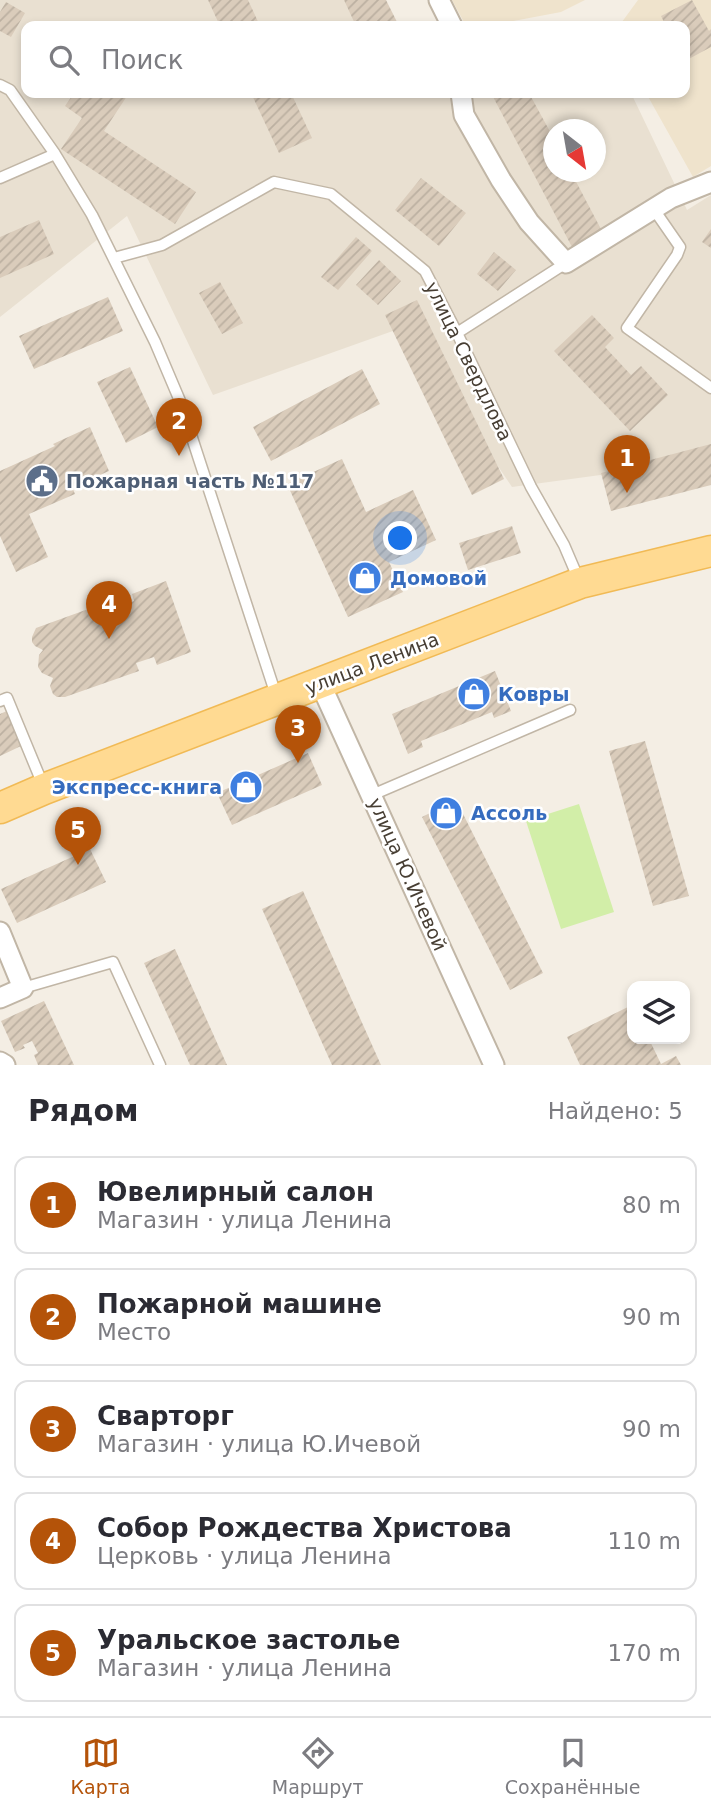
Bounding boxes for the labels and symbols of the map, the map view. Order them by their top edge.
north arrow [543,119,606,182]
street label: улица Свердлова [421,278,517,444]
pin: 2 [156,398,202,456]
pin: 1 [604,435,650,493]
public building icon: Пожарная часть №117 [23,462,61,500]
place label: Пожарная часть №117 [66,470,314,492]
your location [383,521,417,555]
shop icon: Домовой [346,559,384,597]
place label: Домовой [390,567,487,589]
pin: 4 [86,581,132,639]
street label: улица Ленина [302,627,442,699]
shop icon: Ковры [455,675,493,713]
place label: Ковры [498,683,569,705]
pin: 3 [275,705,321,763]
shop icon: Экспресс-книга [227,768,265,806]
place label: Экспресс-книга [52,776,222,798]
street label: улица Ю.Ичевой [364,794,452,954]
shop icon: Ассоль [427,794,465,832]
place label: Ассоль [471,802,547,824]
pin: 5 [55,807,101,865]

